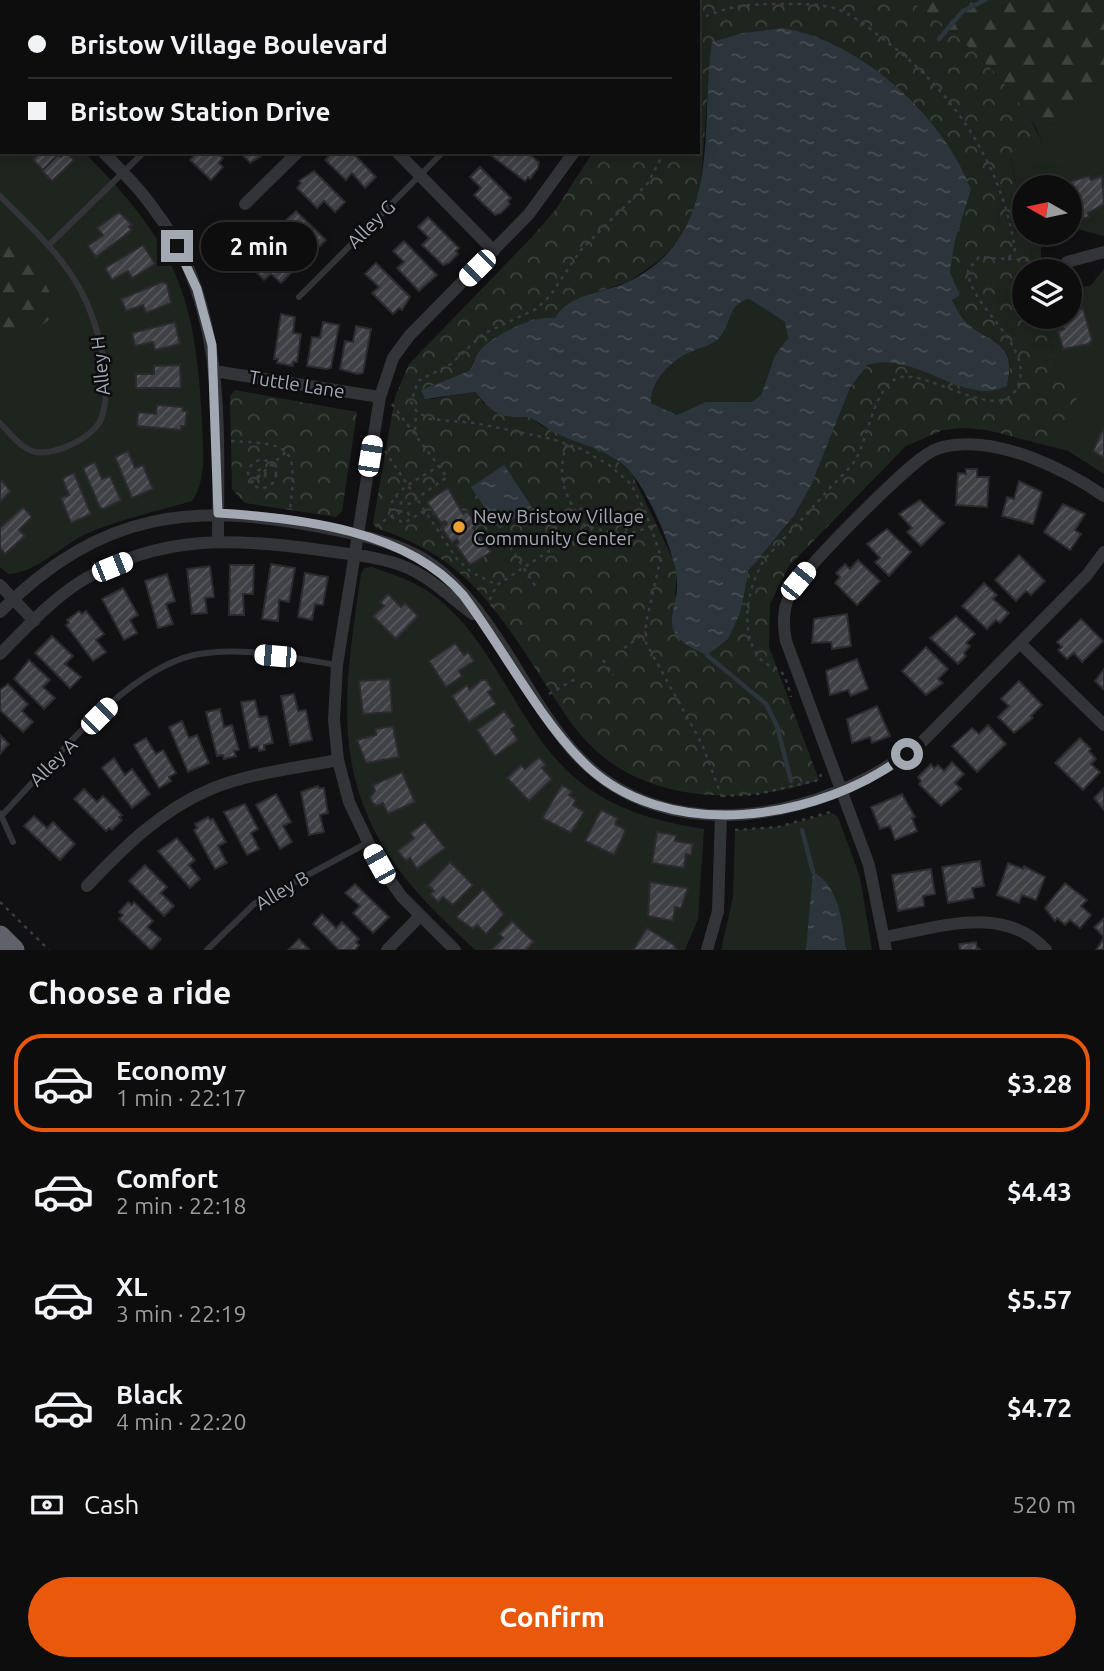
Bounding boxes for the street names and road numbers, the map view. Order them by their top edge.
street label: Alley G [342,195,400,253]
street label: Alley H [86,335,114,397]
street label: Tuttle Lane [248,366,346,402]
street label: Alley A [24,733,82,791]
street label: Alley B [251,866,313,914]

